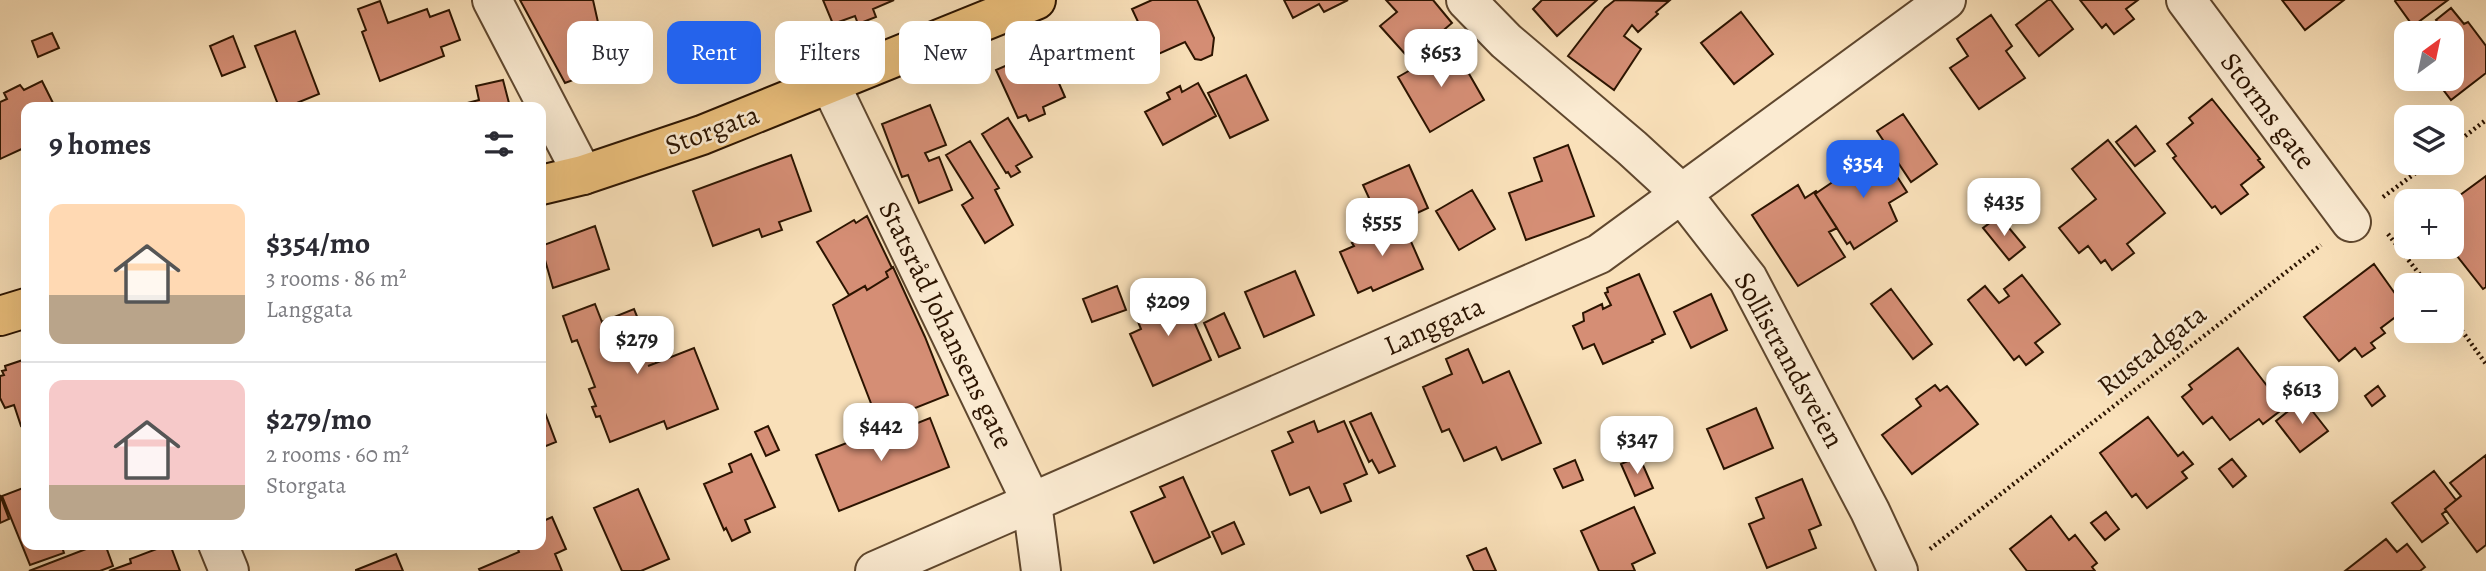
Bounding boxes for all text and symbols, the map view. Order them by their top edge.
chip: Buy [567,21,653,84]
chip: Rent [667,21,761,84]
chip: Filters [775,21,885,84]
chip: New [899,21,991,84]
chip: Apartment [1005,21,1160,84]
north arrow [2394,21,2464,91]
map controls [2394,21,2464,343]
pin: $653 [1400,29,1482,89]
text: $653 [1420,36,1462,67]
street label: Storms gate [2211,45,2325,177]
street label: Storgata [660,95,764,165]
button: layers [2394,105,2464,175]
text: 9 homes [49,124,151,164]
icon: filters [480,125,518,163]
pin: $354 [1822,140,1904,200]
text: $354 [1842,147,1884,178]
pin: $435 [1963,178,2045,238]
text: $435 [1983,185,2025,216]
button: + [2394,189,2464,259]
street label: Statsråd Johansens gate [869,195,1023,455]
pin: $555 [1341,198,1423,258]
text: $555 [1362,205,1402,236]
text: $354/mo [266,223,370,263]
icon: home [105,232,189,316]
text: 3 rooms · 86 m² [266,263,407,294]
street label: Sollistrandsveien [1725,265,1853,455]
button: − [2394,273,2464,343]
pin: $209 [1127,278,1209,338]
text: $209 [1146,285,1190,316]
street label: Langgata [1378,287,1490,365]
text: Langgata [266,294,353,325]
street label: Rustadgata [2089,295,2215,405]
pin: $279 [596,316,678,376]
text: $279 [616,323,658,354]
pin: $613 [2261,366,2343,426]
text: $613 [2282,373,2322,404]
text: $279/mo [266,399,372,439]
pin: $442 [840,404,922,463]
icon: home [105,408,189,492]
text: $442 [859,410,903,441]
pin: $347 [1596,416,1678,476]
text: $347 [1616,423,1658,454]
text: 2 rooms · 60 m² [266,439,409,470]
text: Storgata [266,470,346,501]

